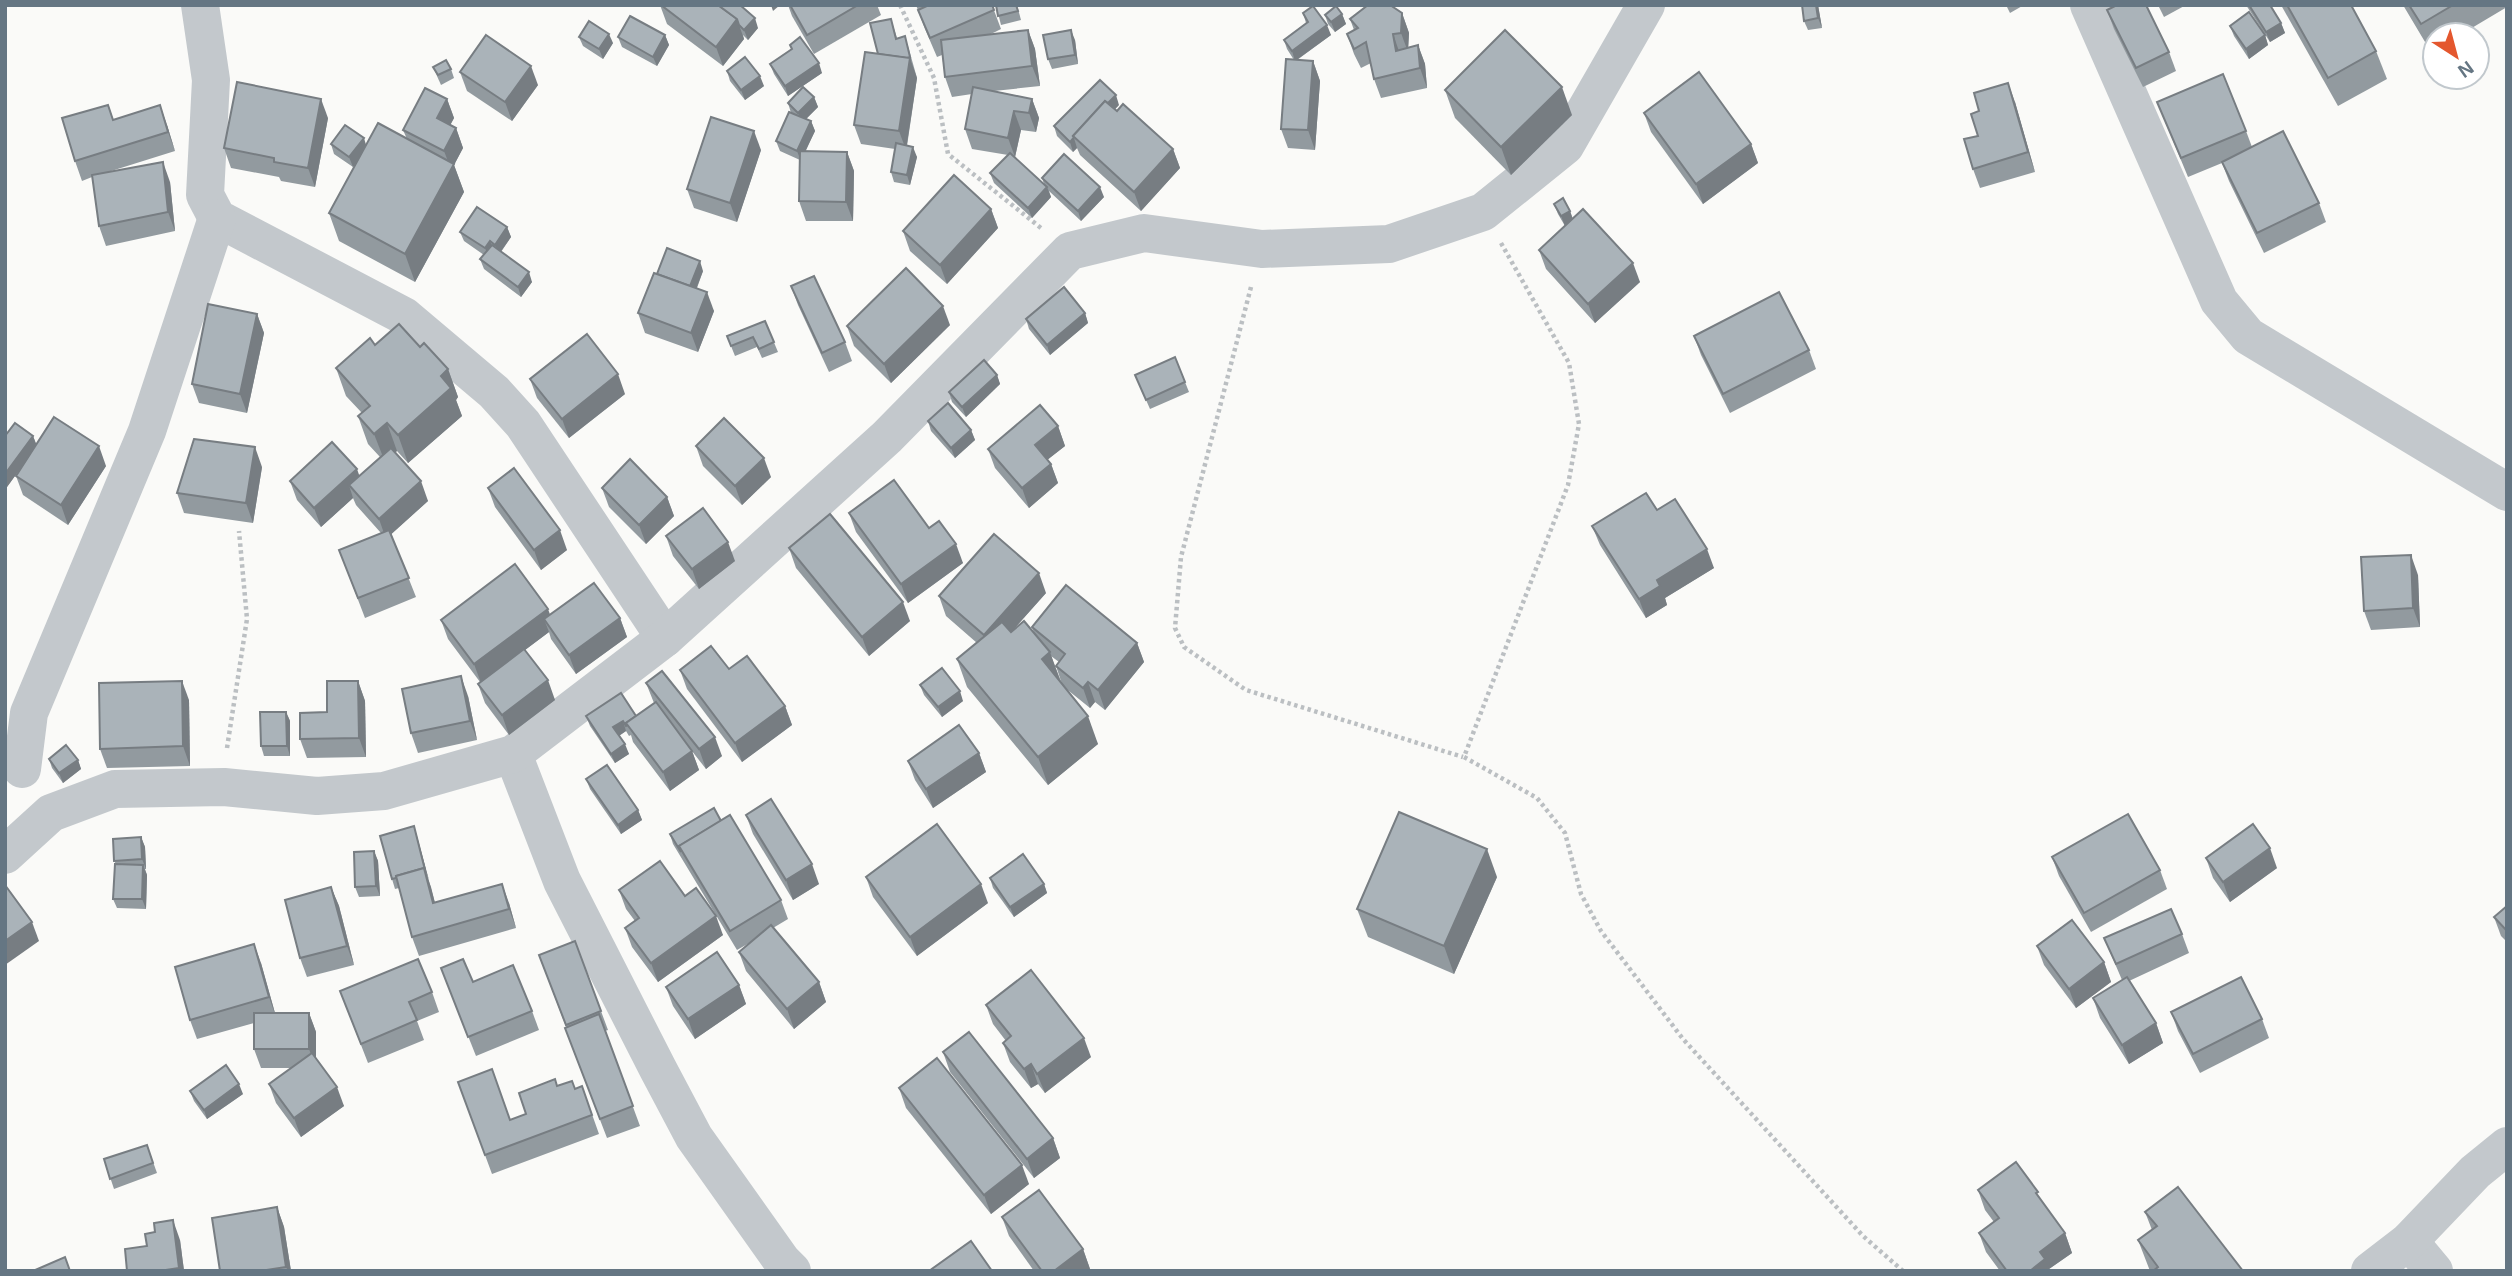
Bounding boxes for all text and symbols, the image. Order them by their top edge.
north arrow [2421,21,2491,91]
text: N [2454,57,2477,82]

